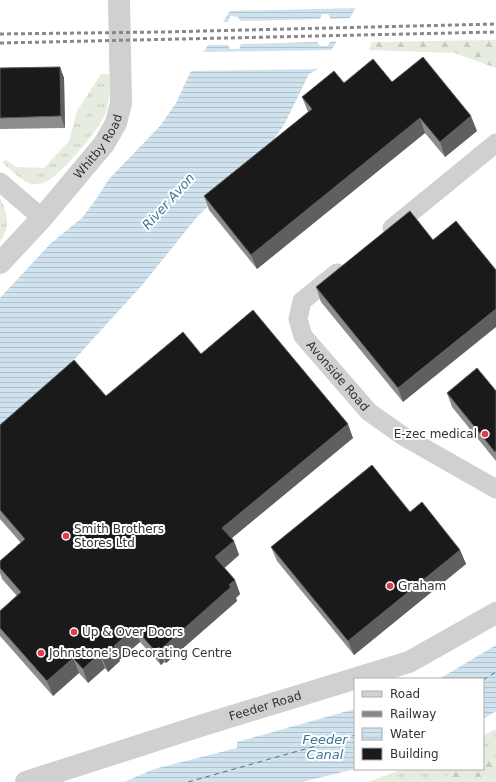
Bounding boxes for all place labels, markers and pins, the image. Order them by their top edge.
place label: E-zec medical [394,427,477,441]
marker: E-zec medical [480,429,490,439]
place label: Smith Brothers Stores Ltd [74,522,164,550]
marker: Smith Brothers Stores Ltd [61,531,71,541]
place label: Graham [398,579,446,593]
marker: Graham [385,581,395,591]
place label: Up & Over Doors [82,625,183,639]
marker: Up & Over Doors [69,627,79,637]
place label: Johnstone's Decorating Centre [48,646,232,660]
marker: Johnstone's Decorating Centre [36,648,46,658]

